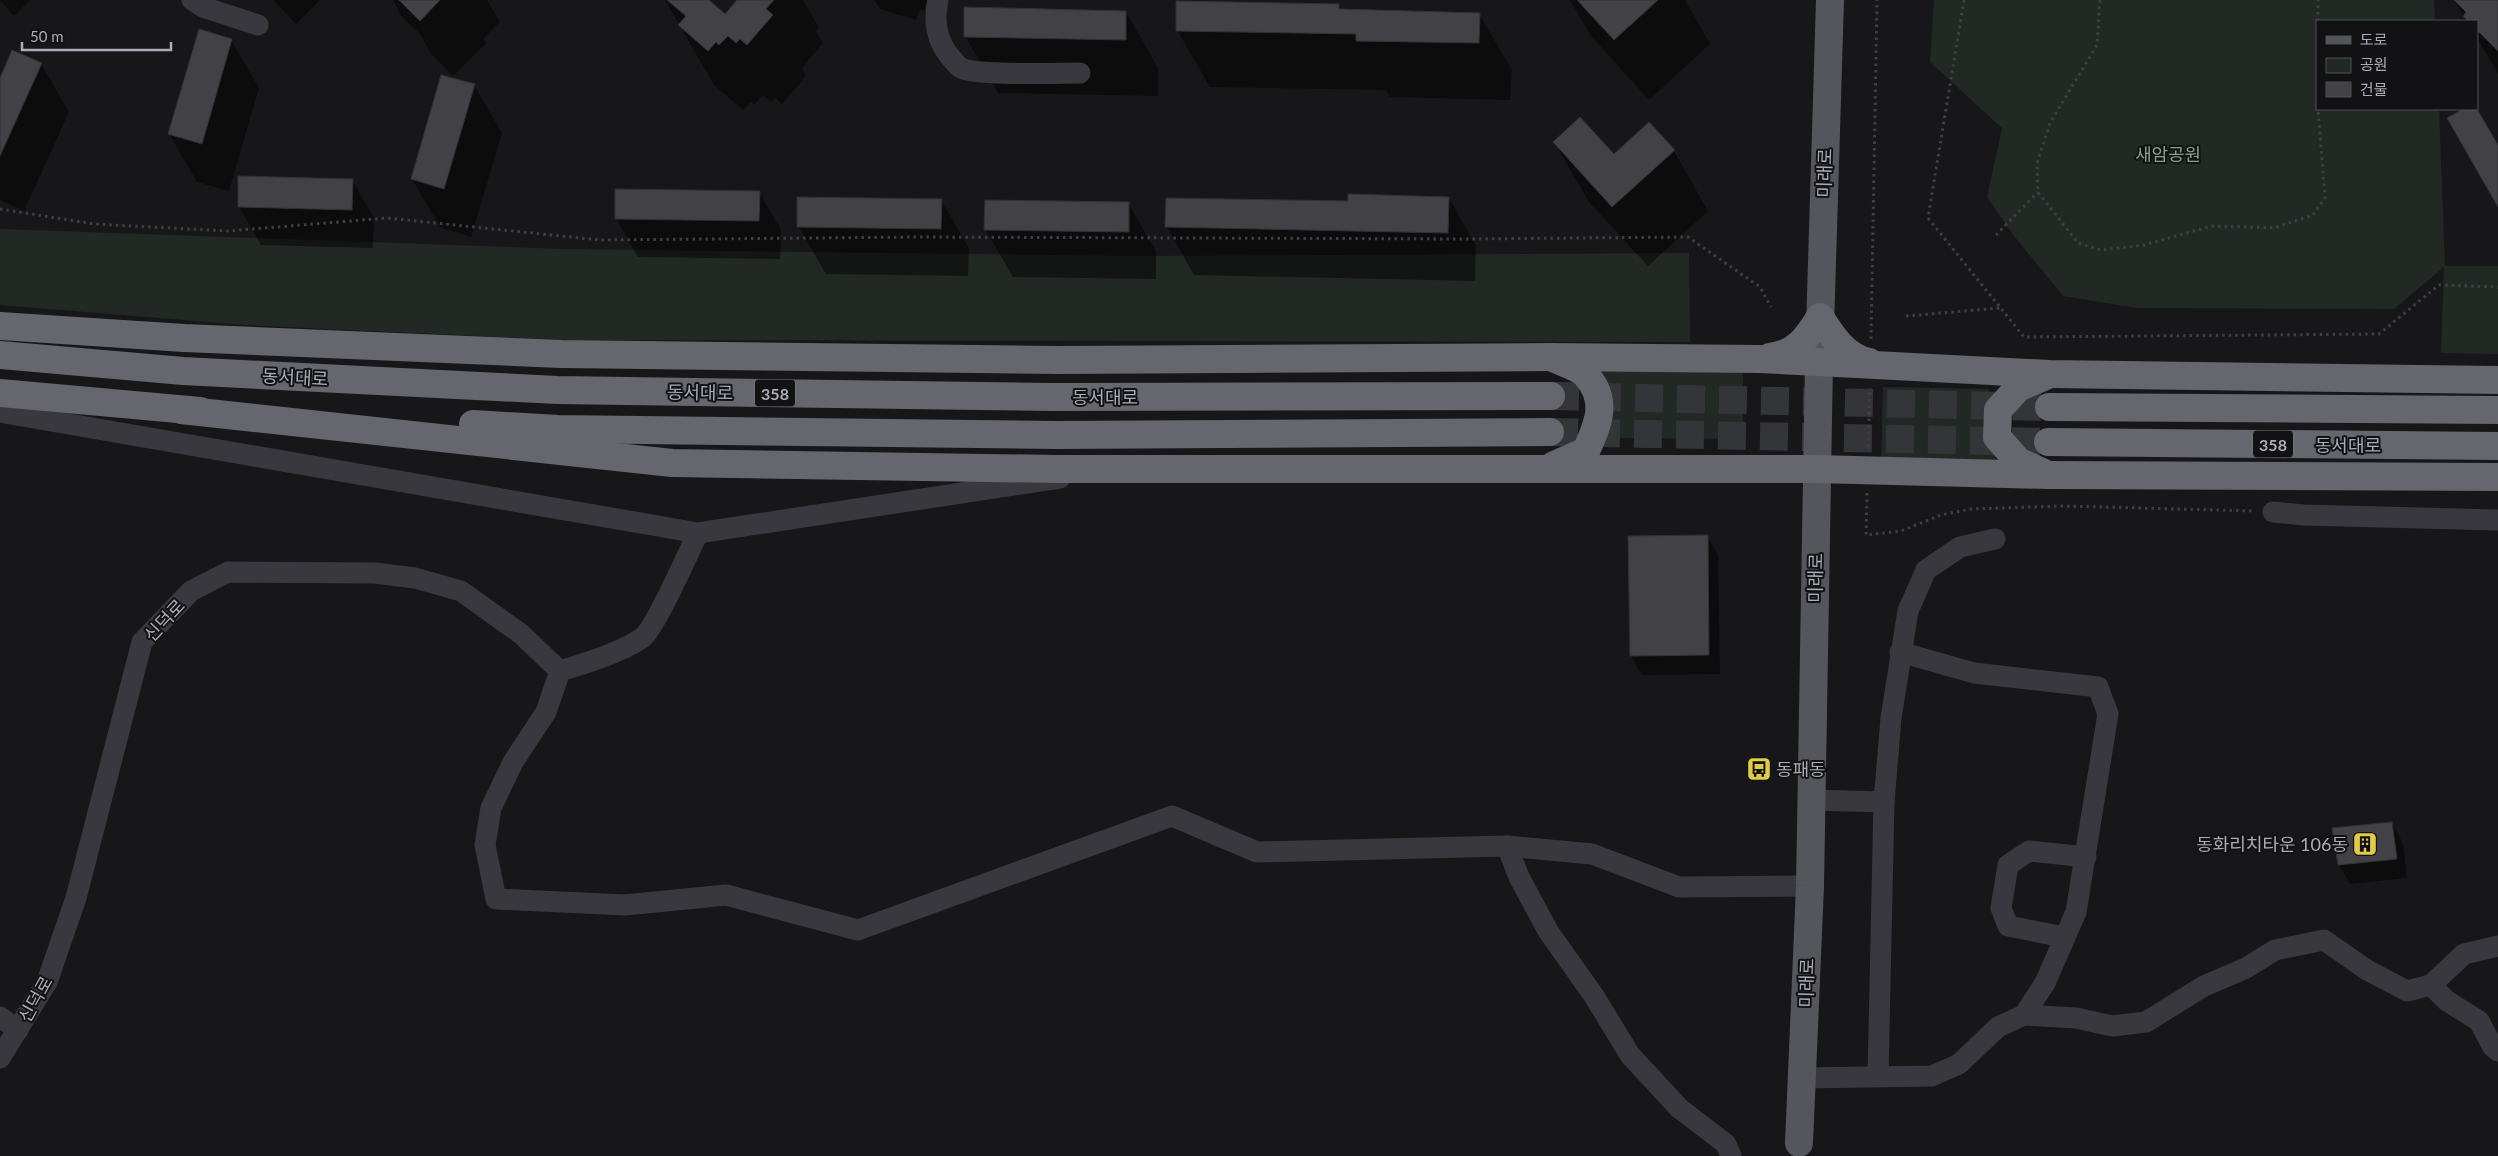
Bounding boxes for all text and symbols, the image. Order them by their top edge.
scale bar [22,20,171,52]
legend [2316,20,2478,110]
text: 50 m [30,27,64,45]
text: 도로 [2360,30,2388,48]
text: 공원 [2360,55,2388,73]
text: 건물 [2360,80,2388,98]
park label: 새암공원 [2135,143,2201,165]
street label: 미래로 [1812,148,1836,198]
street label: 동서대로 [261,364,329,390]
road number: 358 [755,379,795,406]
street label: 동서대로 [667,380,733,404]
street label: 동서대로 [1072,386,1138,408]
road number: 358 [2253,430,2293,458]
street label: 동서대로 [2315,434,2381,456]
street label: 미래로 [1804,553,1826,603]
street label: 신덕로 [139,594,189,646]
bus stop icon: 동패동 [1746,756,1772,782]
place label: 동패동 [1776,758,1826,780]
building icon: 동화리치타운 106동 [2352,831,2378,857]
place label: 동화리치타운 106동 [2196,833,2348,855]
street label: 미래로 [1794,958,1818,1008]
street label: 신덕로 [13,972,57,1026]

